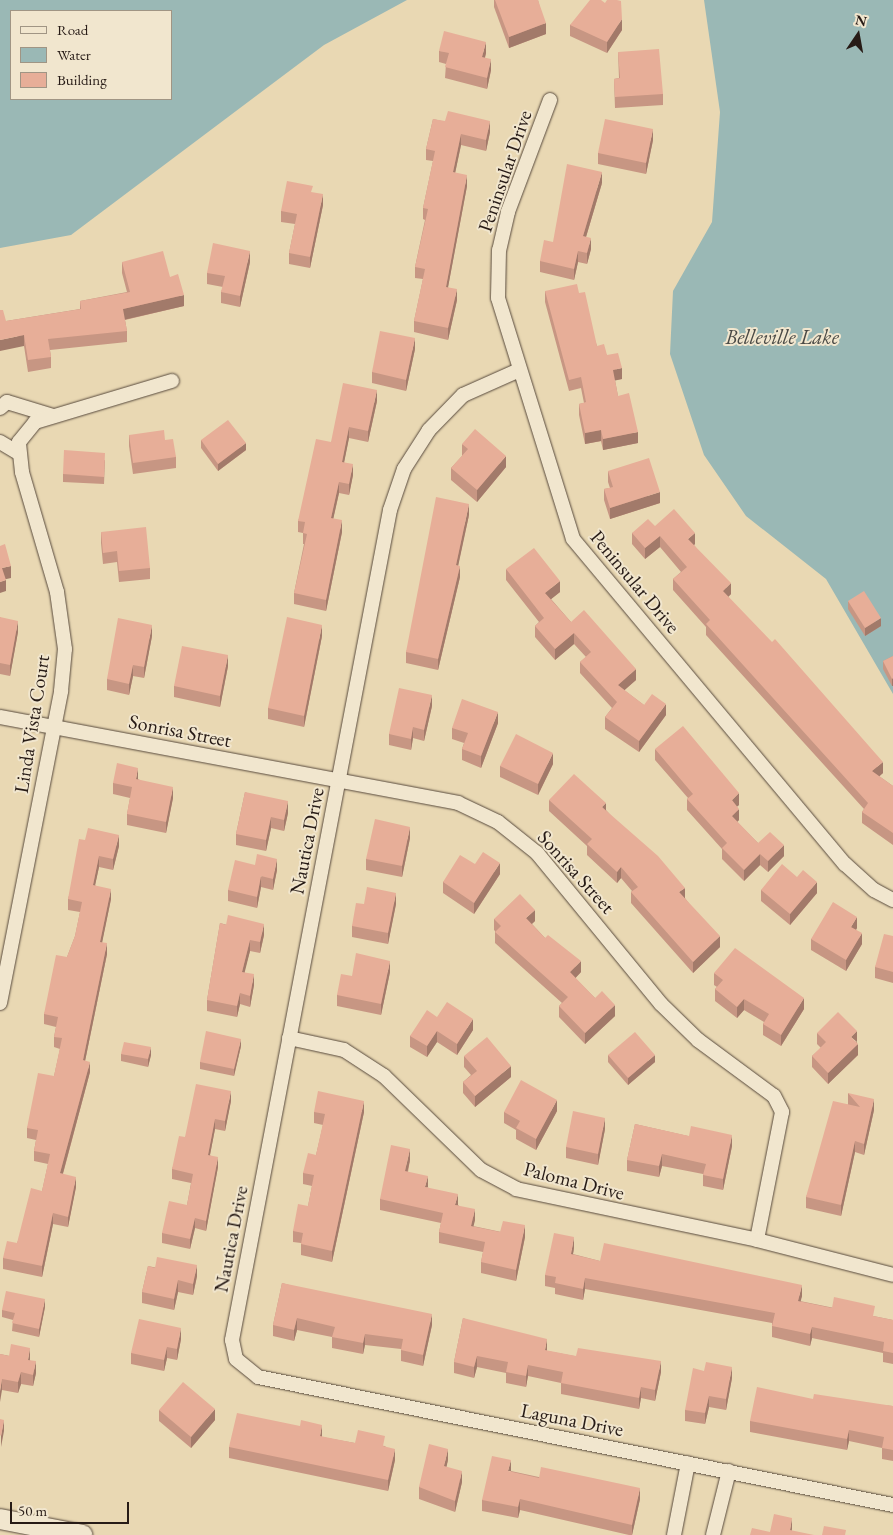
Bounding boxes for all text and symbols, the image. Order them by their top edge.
legend [10,10,172,100]
north arrow [833,10,883,60]
text: N [854,10,869,30]
text: Road [57,20,88,39]
text: Water [57,45,91,64]
text: Building [57,70,107,89]
street label: Peninsular Drive [473,107,537,235]
water label: Belleville Lake [725,324,839,350]
street label: Peninsular Drive [585,526,685,638]
street label: Linda Vista Court [9,653,55,795]
street label: Sonrisa Street [127,709,233,753]
street label: Nautica Drive [285,786,329,896]
street label: Sonrisa Street [532,825,620,919]
street label: Paloma Drive [521,1157,627,1205]
street label: Nautica Drive [209,1184,253,1294]
street label: Laguna Drive [519,1398,625,1442]
scale bar [12,1492,131,1524]
text: 50 m [18,1501,47,1520]

